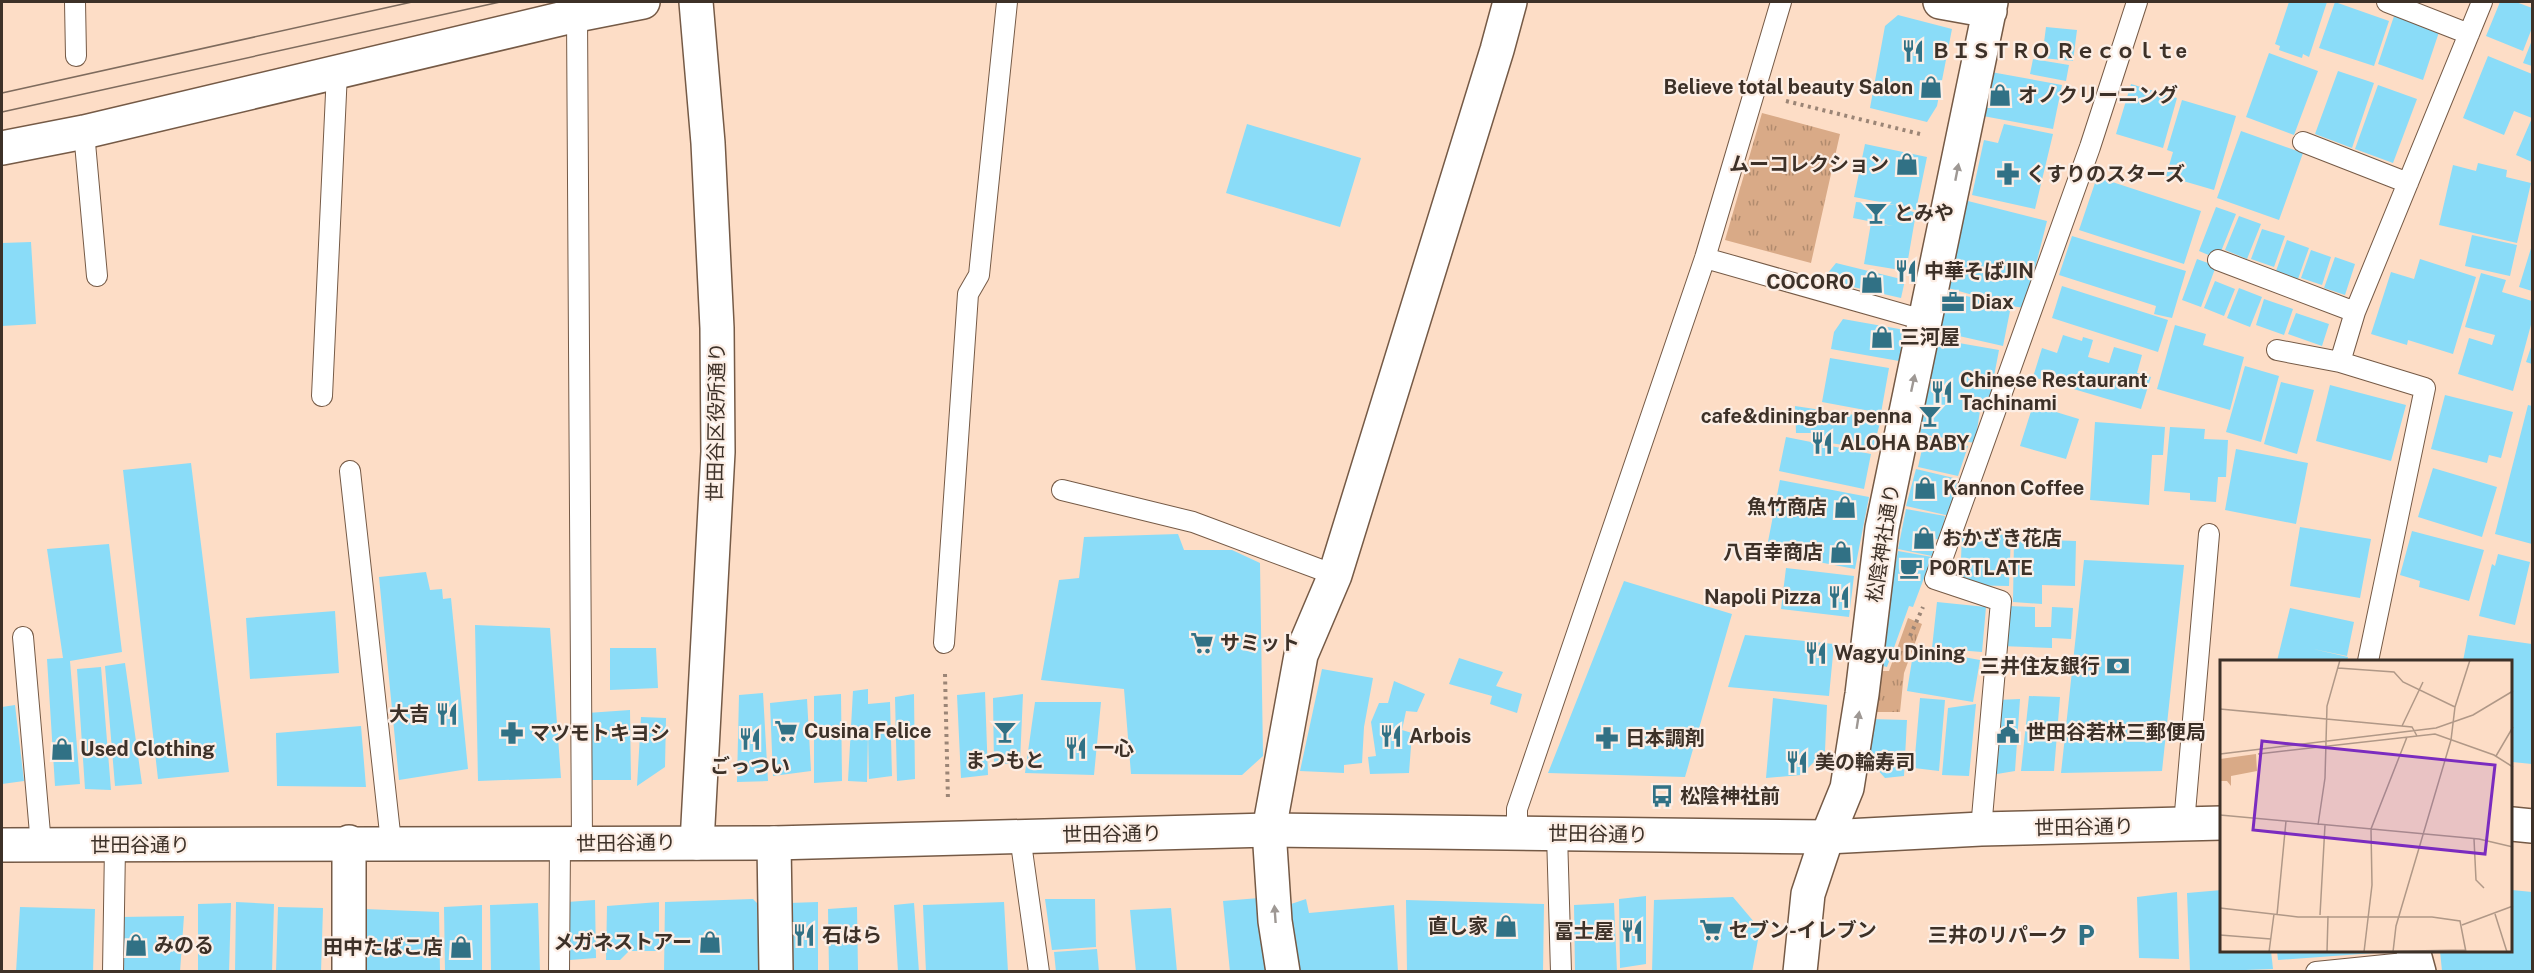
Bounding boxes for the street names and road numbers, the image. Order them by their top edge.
street label: 世田谷区役所通り [703,342,729,502]
street label: 松陰神社通り [1862,482,1904,604]
street label: 世田谷通り [2034,814,2134,840]
street label: 世田谷通り [1062,821,1162,847]
street label: 世田谷通り [1548,821,1648,847]
street label: 世田谷通り [576,830,676,856]
street label: 世田谷通り [90,833,190,857]

